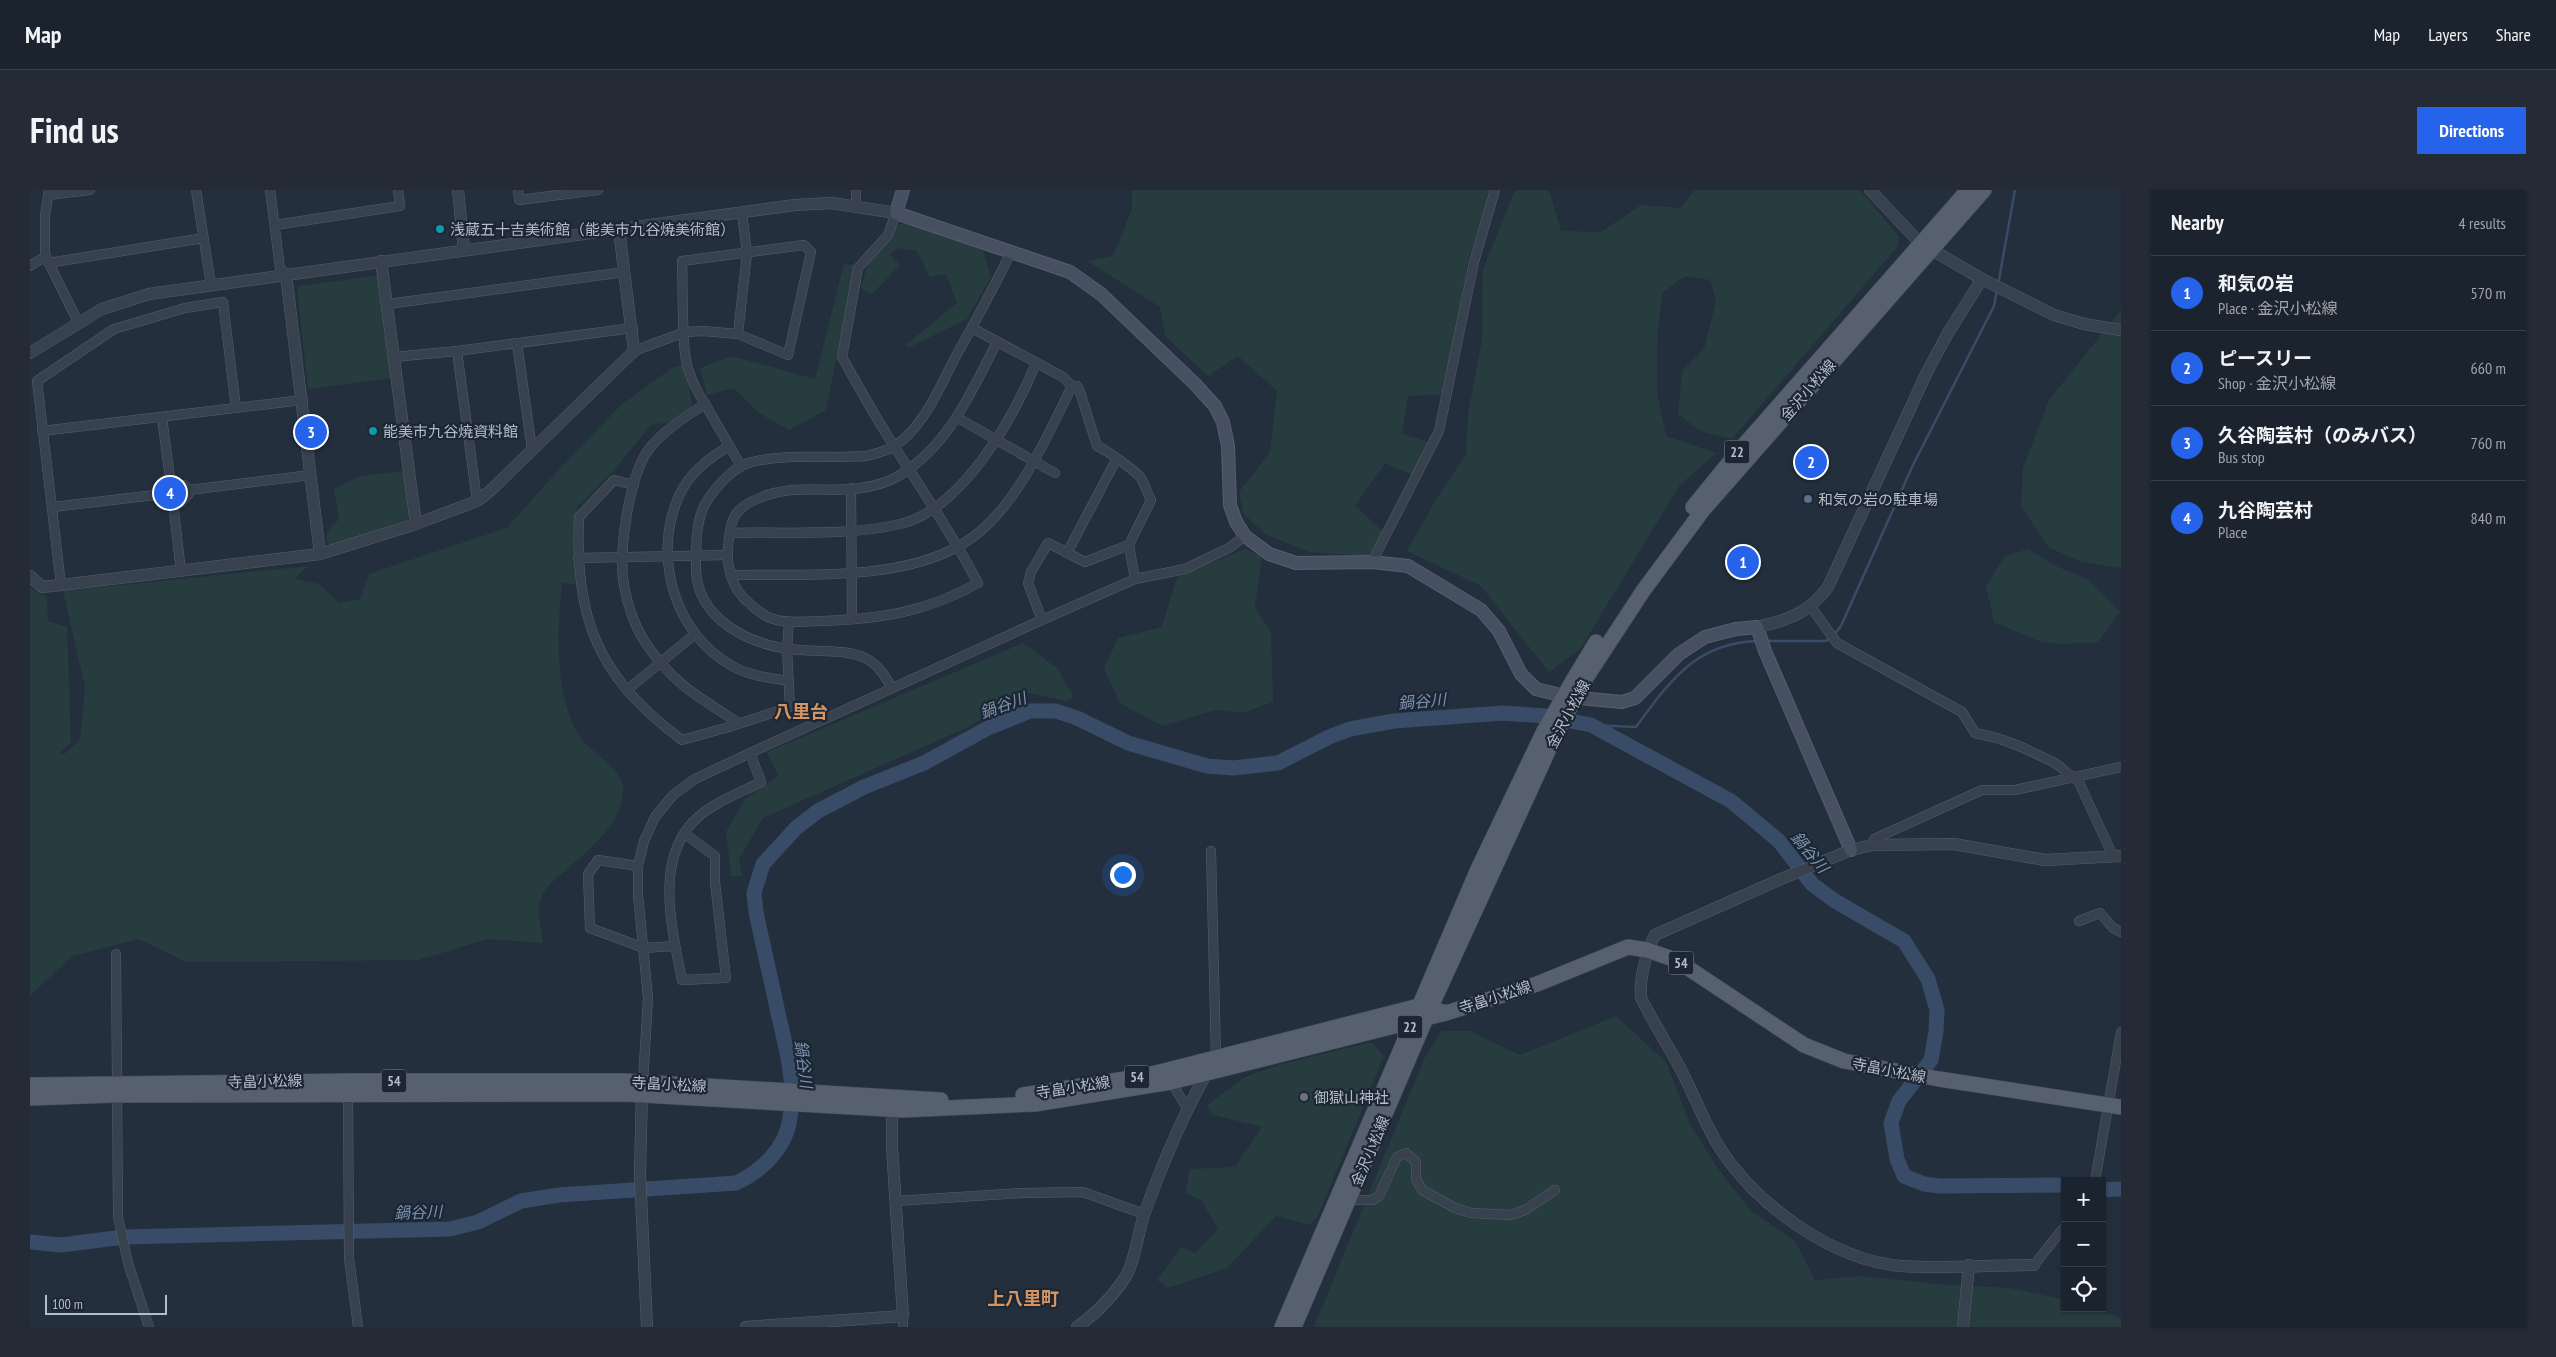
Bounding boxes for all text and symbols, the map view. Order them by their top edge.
text: Map [25,19,62,50]
text: Map [2374,23,2400,46]
text: Layers [2428,23,2468,46]
text: Share [2496,23,2531,46]
text: Find us [30,107,119,153]
button: Directions [2417,107,2526,154]
text: Nearby [2171,209,2224,236]
text: 4 results [2459,213,2506,233]
place label: 浅蔵五十吉美術館（能美市九谷焼美術館） [450,220,735,239]
marker: 浅蔵五十吉美術館（能美市九谷焼美術館） [434,223,446,235]
text: 和気の岩 [2218,271,2294,295]
text: 1 [2183,283,2191,303]
text: 570 m [2471,283,2506,303]
text: Place · 金沢小松線 [2218,298,2338,318]
text: ピースリー [2218,346,2312,370]
street label: 金沢小松線 [1776,355,1840,425]
text: 2 [2183,358,2191,378]
text: 660 m [2471,358,2506,378]
text: Shop · 金沢小松線 [2218,373,2336,393]
pin: 3 [295,413,327,451]
place label: 能美市九谷焼資料館 [383,422,518,441]
text: 久谷陶芸村（のみバス） [2218,423,2427,447]
marker: 能美市九谷焼資料館 [367,425,379,437]
text: 3 [2183,433,2191,453]
text: 760 m [2471,433,2506,453]
road number: 22 [1724,440,1750,464]
pin: 2 [1795,443,1827,481]
text: Bus stop [2218,447,2265,467]
pin: 4 [154,474,186,512]
place label: 和気の岩の駐車場 [1818,490,1938,509]
marker: 和気の岩の駐車場 [1802,493,1814,505]
text: 九谷陶芸村 [2218,498,2313,522]
text: 4 [2183,508,2191,528]
text: 840 m [2471,508,2506,528]
text: Place [2218,522,2247,542]
pin: 1 [1727,543,1759,581]
street label: 金沢小松線 [1542,676,1594,752]
water label: 鍋谷川 [977,687,1031,723]
water label: 鍋谷川 [1397,689,1449,713]
district label: 八里台 [774,700,828,723]
water label: 鍋谷川 [1787,827,1834,878]
your location [1110,862,1136,888]
road number: 54 [1668,951,1694,974]
street label: 寺畠小松線 [1456,976,1534,1018]
road number: 22 [1398,1016,1422,1039]
water label: 鍋谷川 [791,1039,817,1091]
street label: 寺畠小松線 [1850,1054,1928,1086]
road number: 54 [1124,1066,1150,1089]
road number: 54 [382,1069,406,1092]
street label: 寺畠小松線 [227,1071,303,1091]
street label: 寺畠小松線 [1034,1072,1112,1102]
street label: 寺畠小松線 [631,1073,707,1095]
place label: 御獄山神社 [1314,1088,1389,1107]
marker: 御獄山神社 [1298,1091,1310,1103]
street label: 金沢小松線 [1347,1113,1393,1189]
map controls [2061,1177,2106,1312]
button: + [2061,1177,2106,1222]
water label: 鍋谷川 [394,1201,444,1223]
button: − [2061,1222,2106,1267]
button: locate [2061,1267,2106,1312]
district label: 上八里町 [987,1287,1059,1310]
scale bar [45,1292,168,1315]
text: 100 m [52,1295,83,1313]

